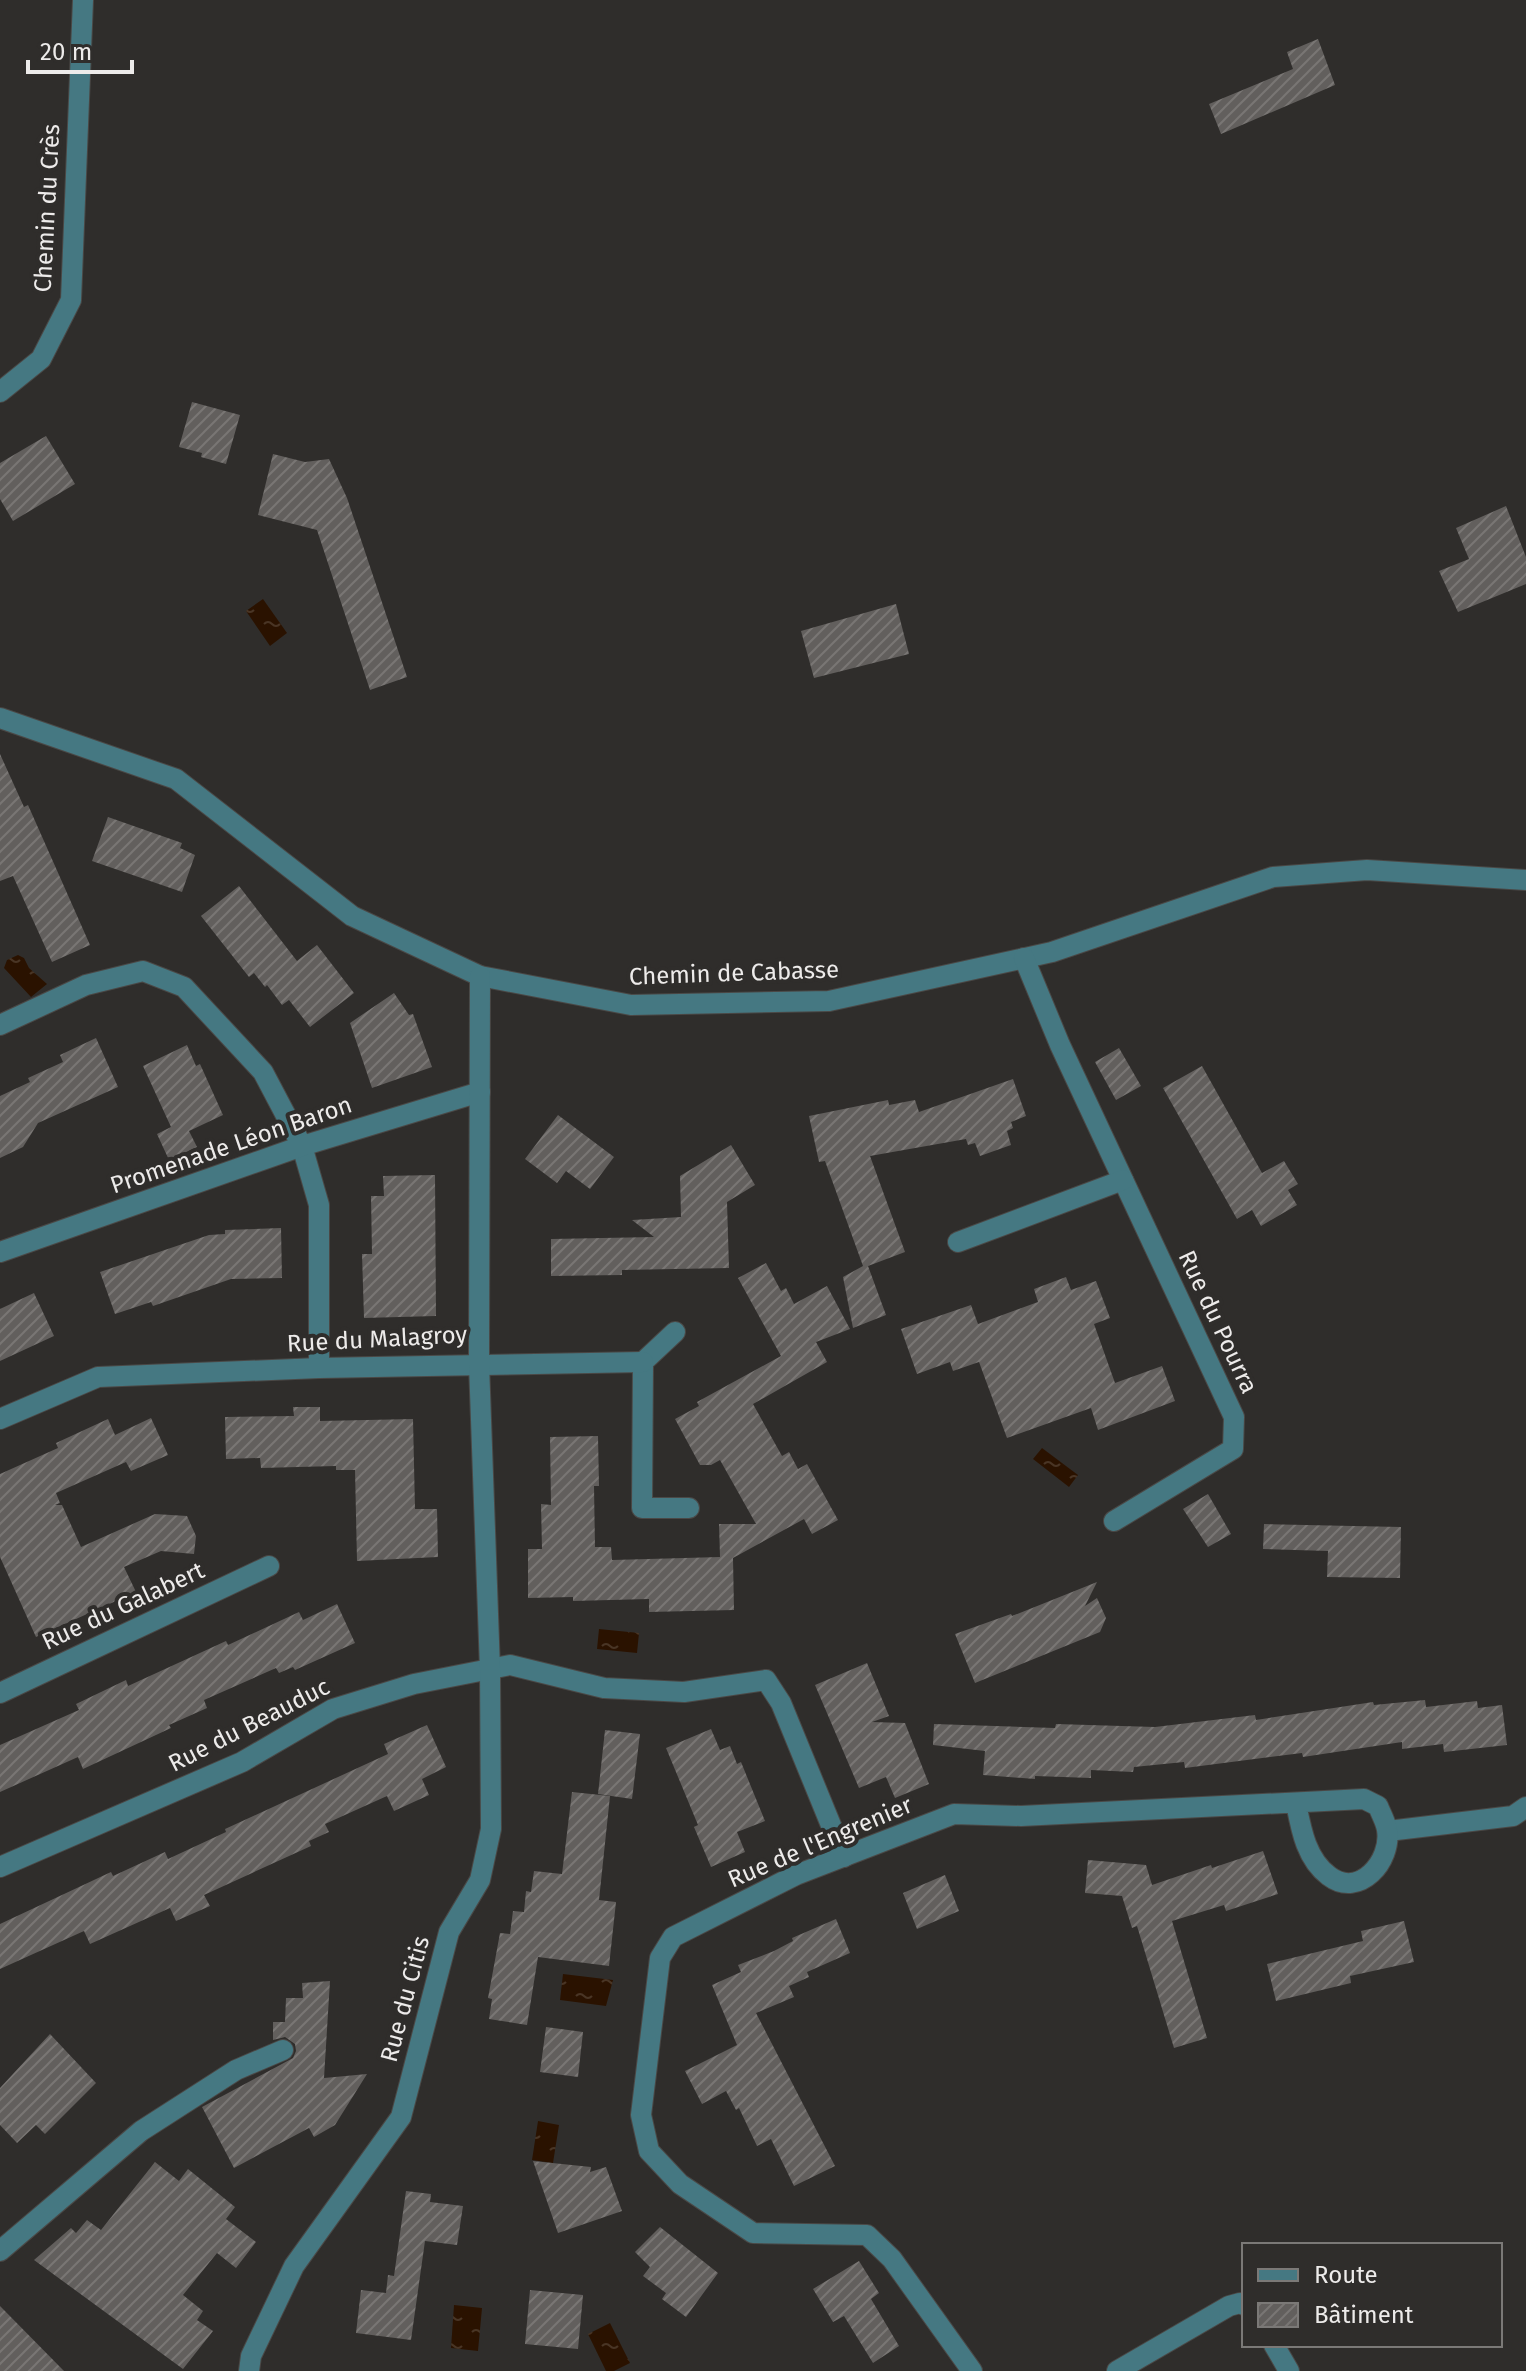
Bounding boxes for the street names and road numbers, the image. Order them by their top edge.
street label: Chemin du Crès [29,123,65,293]
street label: Chemin de Cabasse [628,955,840,991]
street label: Promenade Léon Baron [106,1090,356,1200]
street label: Rue du Pourra [1173,1246,1263,1398]
street label: Rue du Malagroy [286,1320,468,1358]
street label: Rue du Galabert [37,1556,209,1656]
street label: Rue du Beauduc [164,1672,334,1778]
street label: Rue de l'Engrenier [724,1790,917,1893]
street label: Rue du Citis [375,1933,435,2065]

